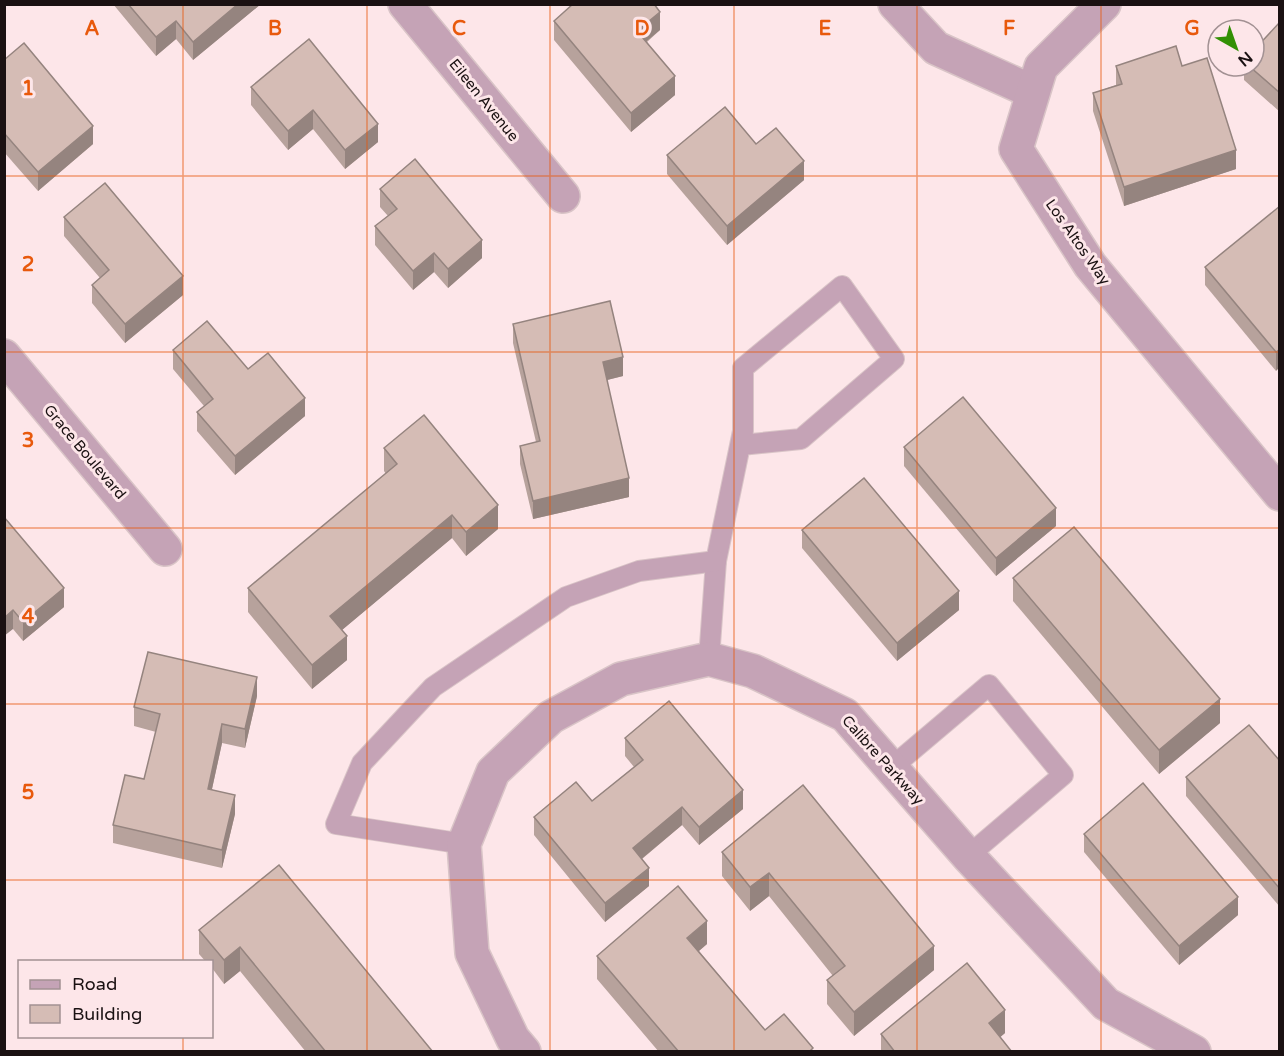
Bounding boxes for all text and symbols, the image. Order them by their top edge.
text: A [85,17,100,41]
text: B [268,17,282,41]
text: C [452,17,466,41]
text: D [634,17,650,41]
text: E [819,17,832,41]
text: F [1003,17,1015,41]
text: G [1184,17,1200,41]
north arrow [1206,18,1266,78]
text: N [1234,47,1256,71]
street label: Eileen Avenue [445,55,523,145]
text: 1 [22,77,34,101]
street label: Los Altos Way [1042,196,1114,288]
text: 2 [22,253,34,277]
street label: Grace Boulevard [40,401,130,503]
text: 3 [22,429,34,453]
text: 4 [22,605,35,629]
street label: Calibre Parkway [838,712,928,808]
text: 5 [22,781,34,805]
legend [18,960,213,1038]
text: Road [72,973,117,995]
text: Building [72,1003,142,1025]

